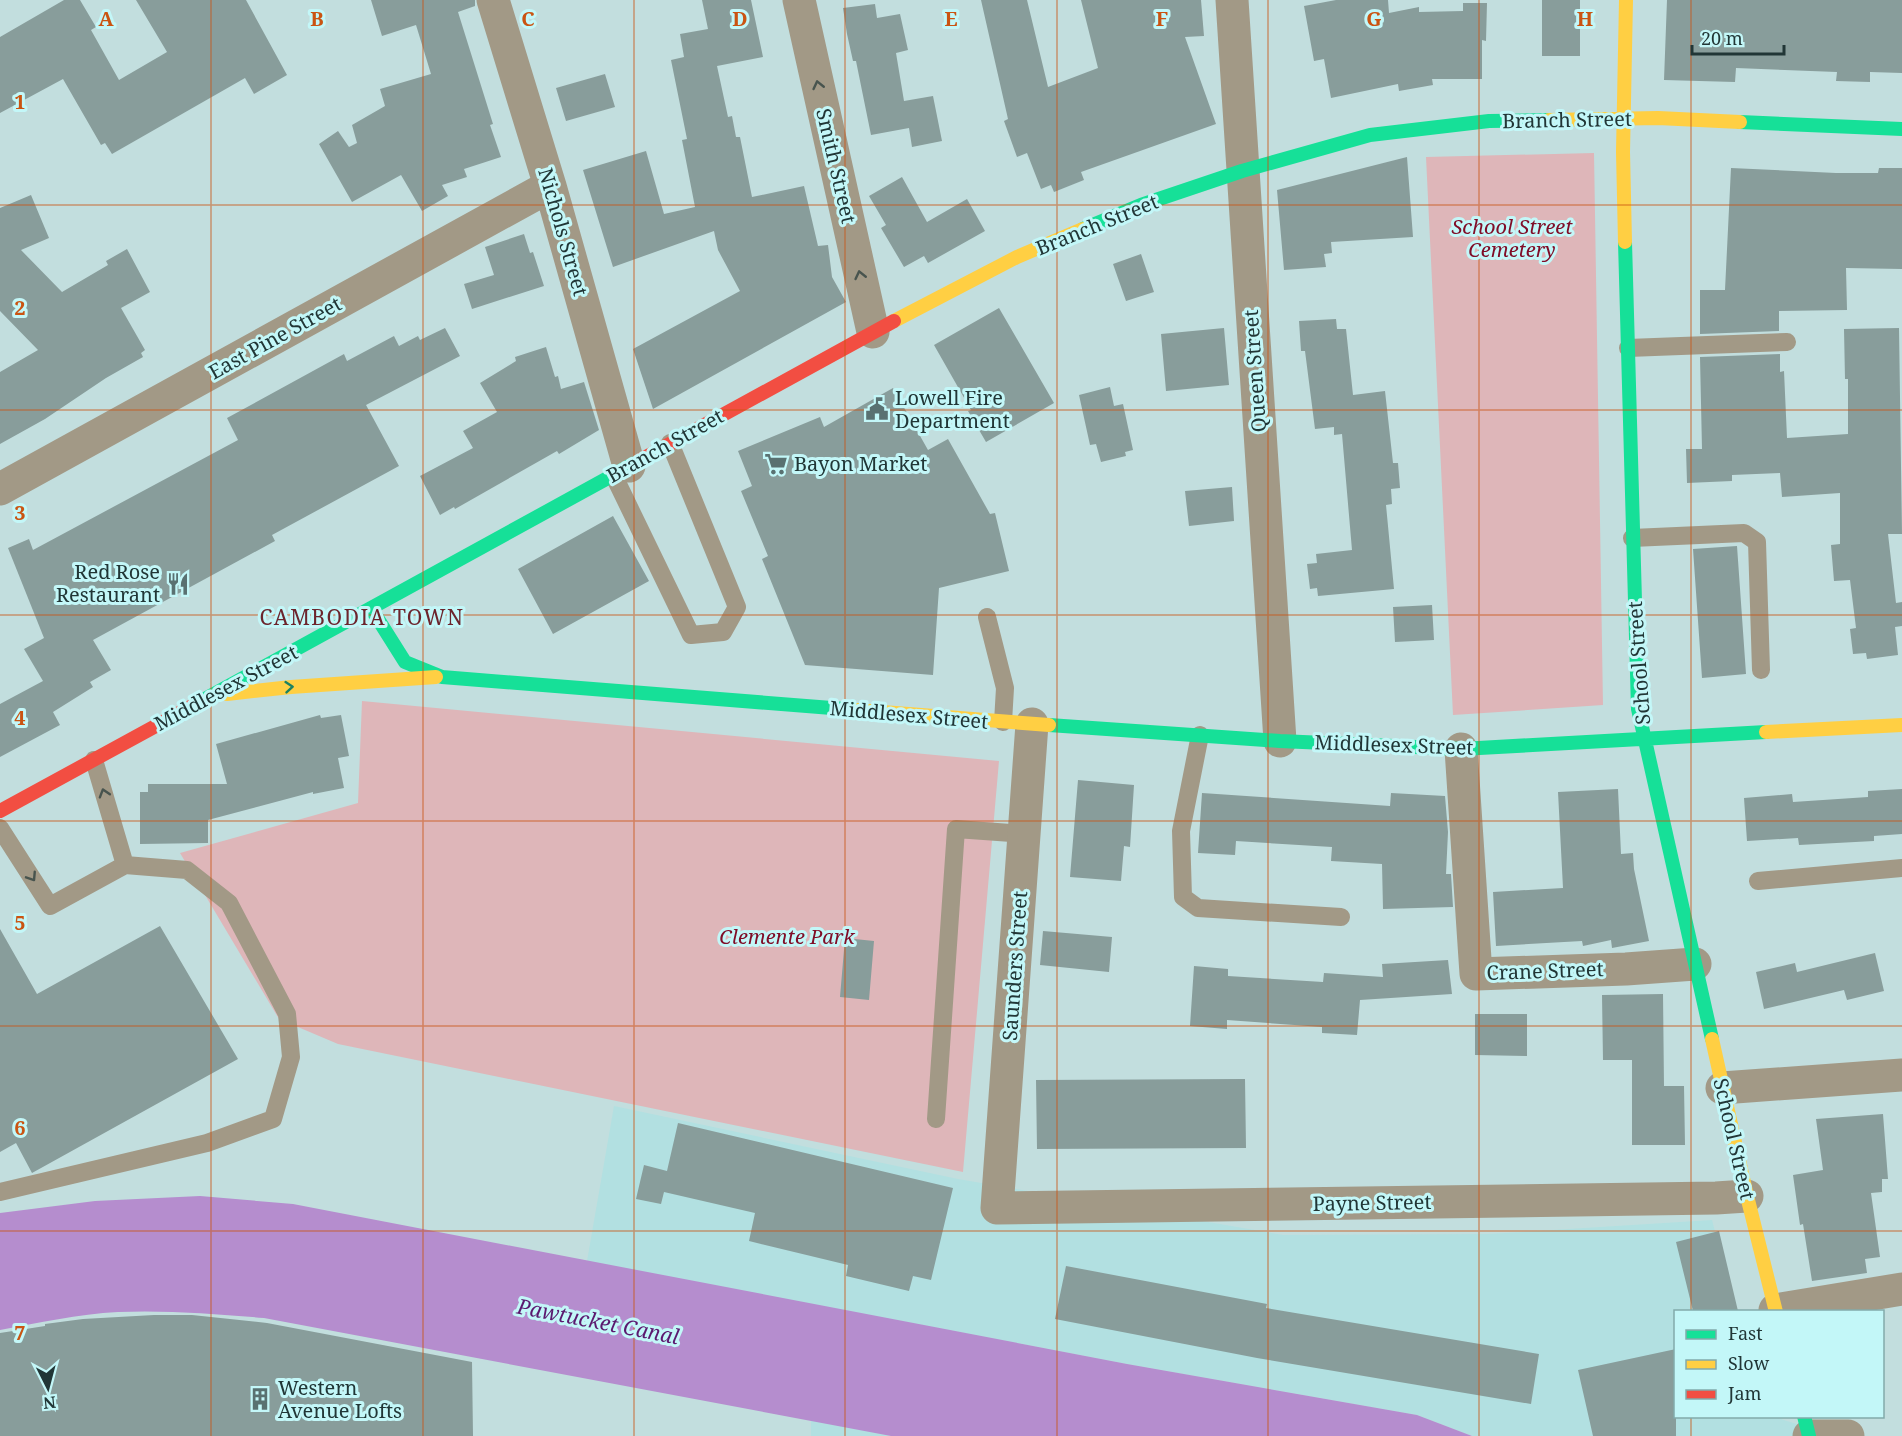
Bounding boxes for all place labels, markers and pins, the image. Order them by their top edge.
place label: Lowell Fire Department [895,384,1010,434]
public building icon: Lowell Fire Department [864,396,890,422]
place label: Bayon Market [794,450,927,477]
supermarket icon: Bayon Market [763,451,789,477]
place label: Red Rose Restaurant [56,558,160,608]
restaurant icon: Red Rose Restaurant [165,571,191,597]
place label: Western Avenue Lofts [278,1374,402,1424]
building icon: Western Avenue Lofts [247,1386,273,1412]

